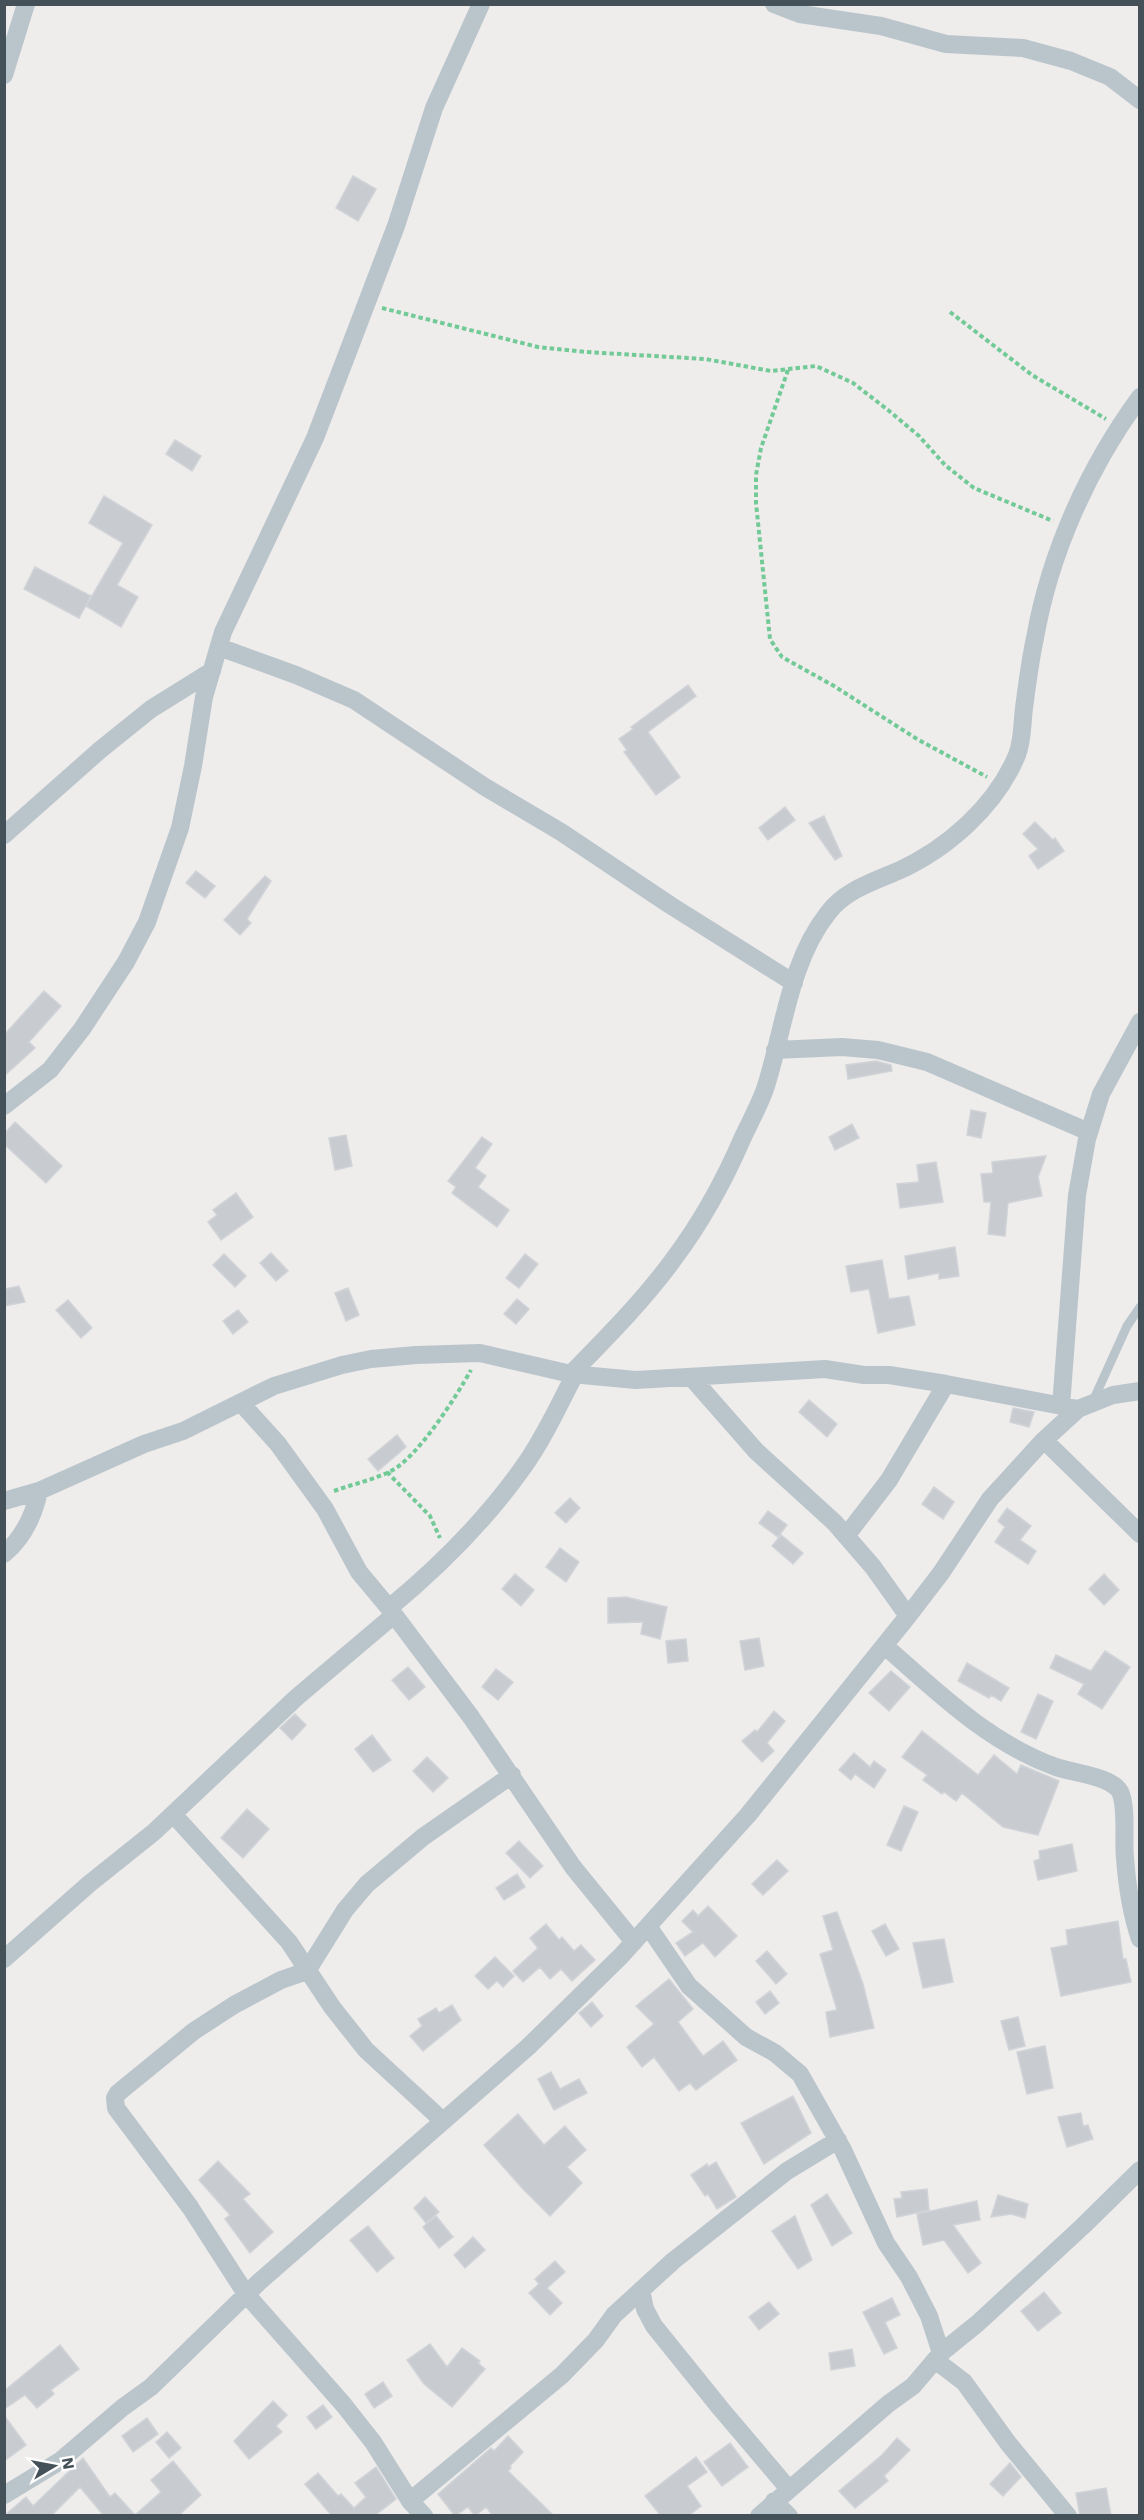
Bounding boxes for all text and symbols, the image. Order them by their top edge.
north arrow [24,2436,84,2496]
text: N [58,2456,79,2471]

